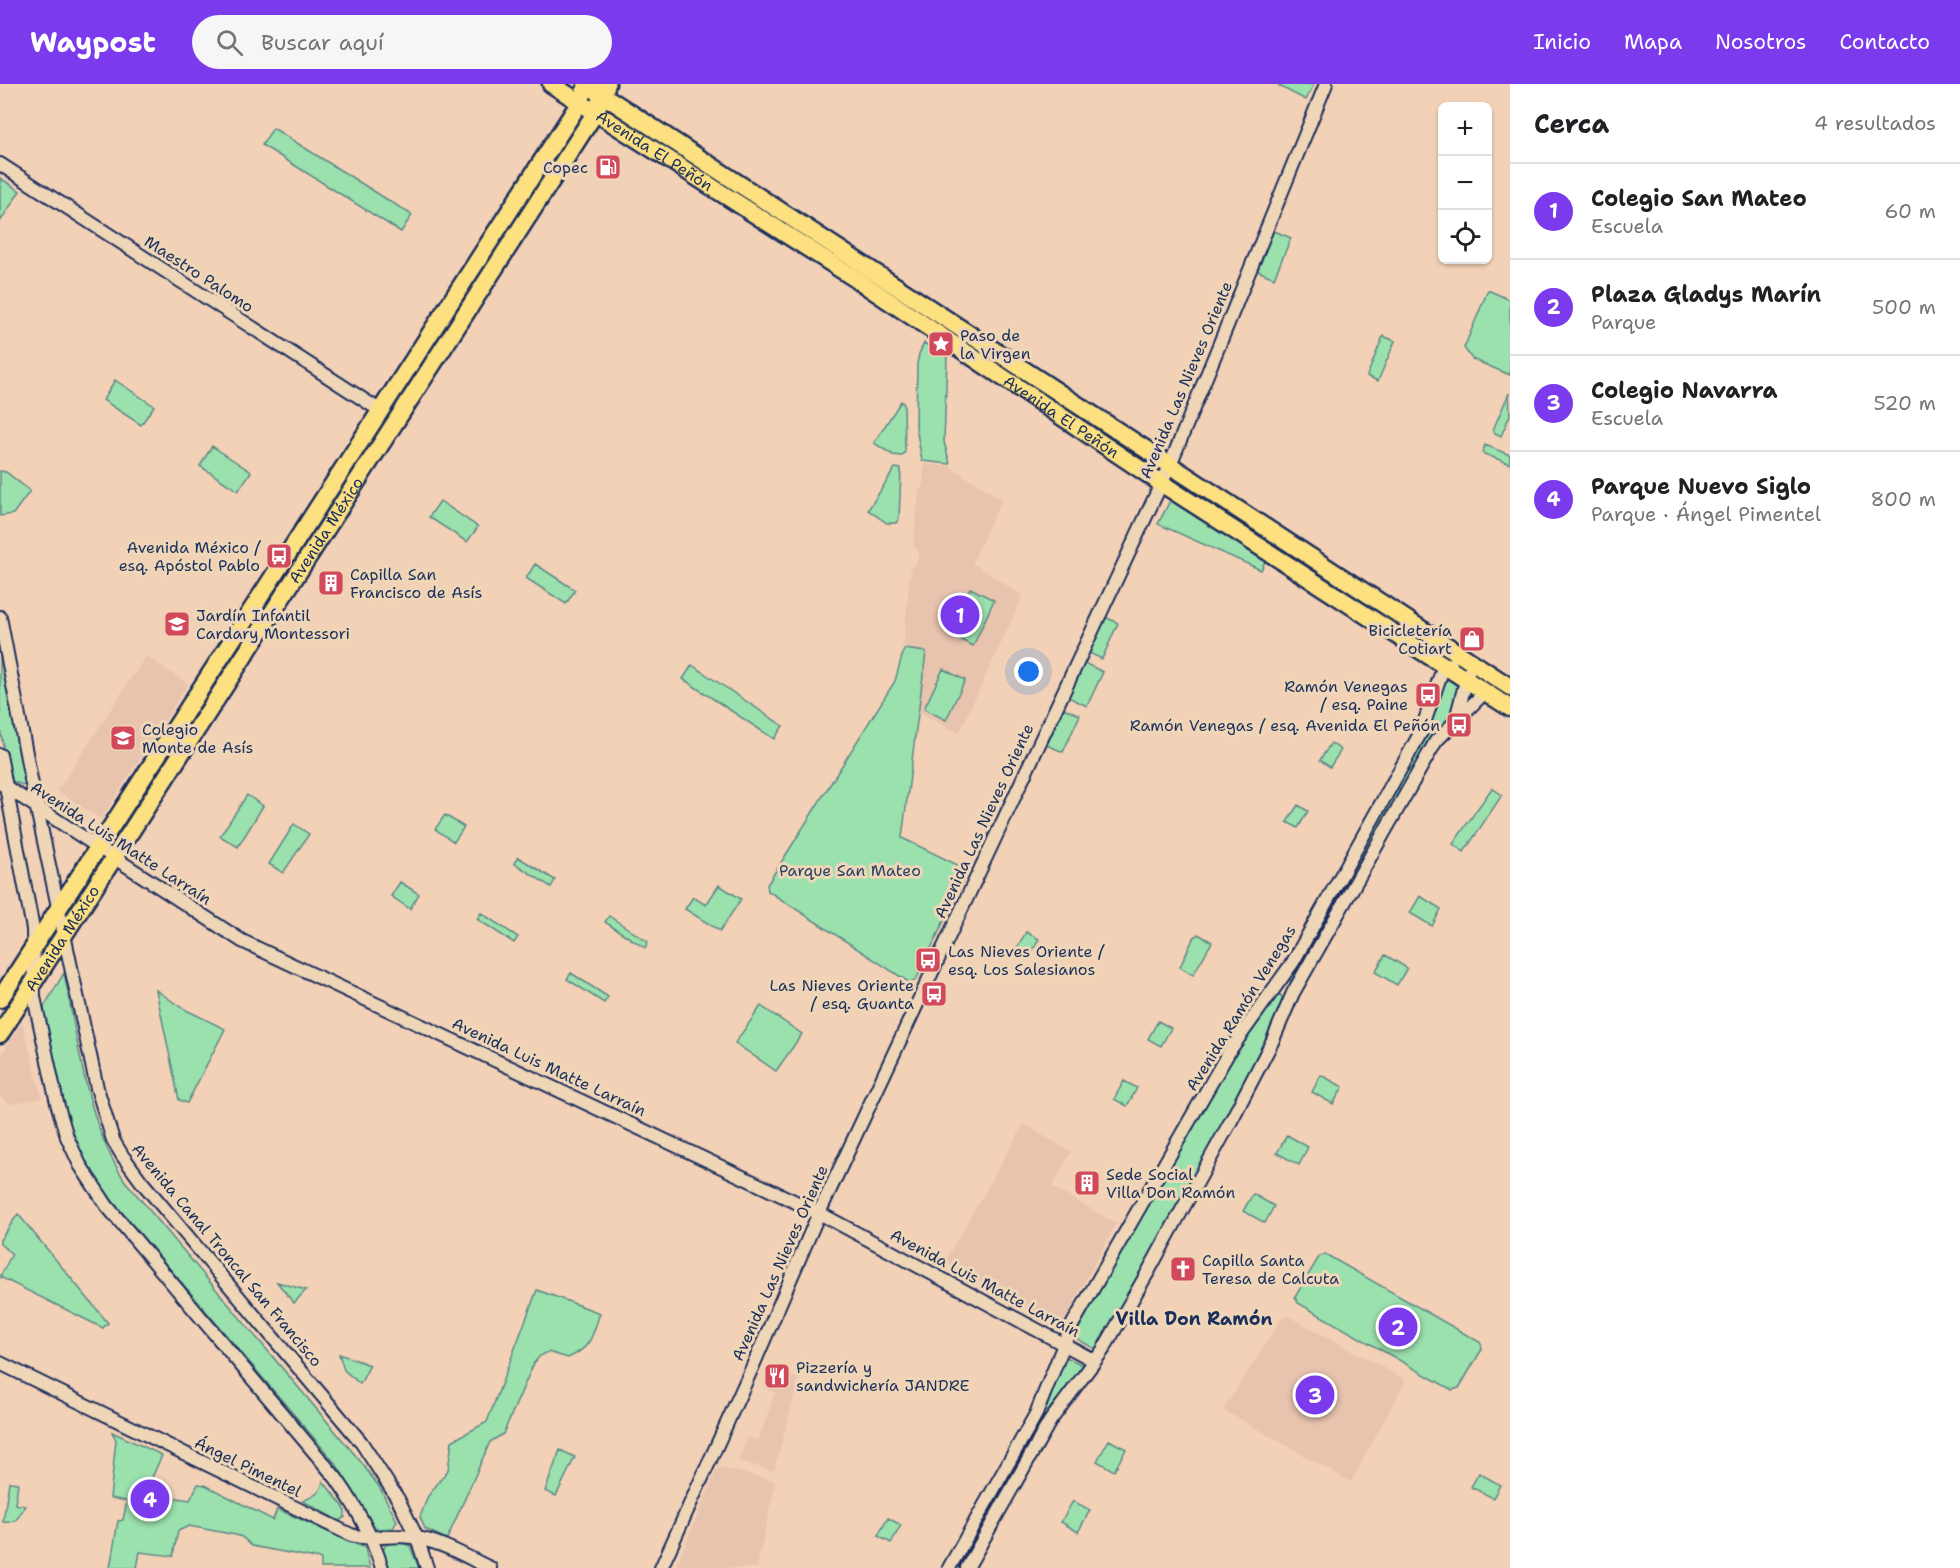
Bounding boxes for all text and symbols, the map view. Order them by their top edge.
search box [192,15,612,69]
text: Waypost [30,23,156,61]
icon: search [213,26,246,59]
text: Buscar aquí [261,28,384,57]
text: Inicio [1533,28,1591,56]
text: Mapa [1624,28,1682,56]
text: Nosotros [1715,28,1806,56]
text: Contacto [1839,28,1930,56]
map controls [1438,102,1492,264]
button: + [1438,102,1492,156]
street label: Avenida El Peñón [592,105,717,196]
text: Cerca [1534,106,1609,141]
text: 4 resultados [1814,110,1936,136]
fuel station icon: Copec [593,152,623,182]
button: − [1438,156,1492,210]
place label: Copec [543,157,588,178]
text: Colegio San Mateo [1591,184,1807,213]
text: 1 [1549,198,1558,224]
text: 60 m [1884,198,1936,224]
button: locate [1438,210,1492,264]
text: Escuela [1591,213,1663,239]
street label: Maestro Palomo [140,231,258,317]
street label: Avenida Las Nieves Oriente [1135,278,1237,482]
text: Plaza Gladys Marín [1591,280,1821,309]
text: 2 [1547,294,1561,320]
text: 500 m [1872,294,1936,320]
text: Parque [1591,309,1656,335]
place label: Paso de la Virgen [960,325,1031,364]
place icon: Paso de la Virgen [926,329,956,359]
street label: Avenida El Peñón [999,370,1123,463]
text: Colegio Navarra [1591,376,1777,405]
text: 3 [1547,390,1561,416]
text: 520 m [1873,390,1936,416]
text: Escuela [1591,405,1663,431]
text: Parque Nuevo Siglo [1591,472,1811,501]
street label: Avenida México [284,473,368,587]
text: 4 [1547,486,1561,512]
text: 800 m [1871,486,1936,512]
text: Parque · Ángel Pimentel [1591,501,1821,527]
place label: Avenida México / esq. Apóstol Pablo [119,537,261,576]
bus stop icon: Avenida México / esq. Apóstol Pablo [264,541,294,571]
place label: Capilla San Francisco de Asís [350,564,483,603]
building icon: Capilla San Francisco de Asís [316,568,346,598]
pin: 1 [940,592,980,638]
place label: Jardín Infantil Cardary Montessori [196,605,350,644]
school or university icon: Jardín Infantil Cardary Montessori [162,609,192,639]
place label: Bicicletería Cotiart [1368,620,1452,659]
shop icon: Bicicletería Cotiart [1457,624,1487,654]
your location [1014,657,1043,686]
place label: Ramón Venegas / esq. Paine [1284,676,1408,715]
bus stop icon: Ramón Venegas / esq. Paine [1413,680,1443,710]
bus stop icon: Ramón Venegas / esq. Avenida El Peñón [1444,710,1474,740]
place label: Ramón Venegas / esq. Avenida El Peñón [1130,715,1440,736]
place label: Colegio Monte de Asís [142,719,253,758]
street label: Avenida Las Nieves Oriente [930,720,1038,922]
school or university icon: Colegio Monte de Asís [108,723,138,753]
street label: Avenida Luis Matte Larraín [27,777,216,910]
park label: Parque San Mateo [779,860,921,881]
street label: Avenida México [20,881,104,995]
street label: Avenida Ramón Venegas [1181,921,1301,1095]
place label: Las Nieves Oriente / esq. Los Salesianos [948,941,1105,980]
bus stop icon: Las Nieves Oriente / esq. Los Salesianos [913,945,943,975]
place label: Las Nieves Oriente / esq. Guanta [770,975,914,1014]
bus stop icon: Las Nieves Oriente / esq. Guanta [919,979,949,1009]
street label: Avenida Luis Matte Larraín [449,1013,650,1121]
street label: Avenida Canal Troncal San Francisco [127,1139,327,1371]
street label: Avenida Las Nieves Oriente [727,1162,833,1364]
place label: Sede Social Villa Don Ramón [1106,1164,1235,1203]
building icon: Sede Social Villa Don Ramón [1072,1168,1102,1198]
street label: Avenida Luis Matte Larraín [887,1224,1084,1342]
place label: Capilla Santa Teresa de Calcuta [1202,1250,1339,1289]
church icon: Capilla Santa Teresa de Calcuta [1168,1254,1198,1284]
pin: 2 [1378,1304,1418,1350]
district label: Villa Don Ramón [1116,1307,1272,1331]
place label: Pizzería y sandwichería JANDRE [796,1357,970,1396]
restaurant icon: Pizzería y sandwichería JANDRE [762,1361,792,1391]
pin: 3 [1296,1372,1334,1418]
street label: Ángel Pimentel [191,1432,305,1502]
pin: 4 [130,1476,170,1522]

